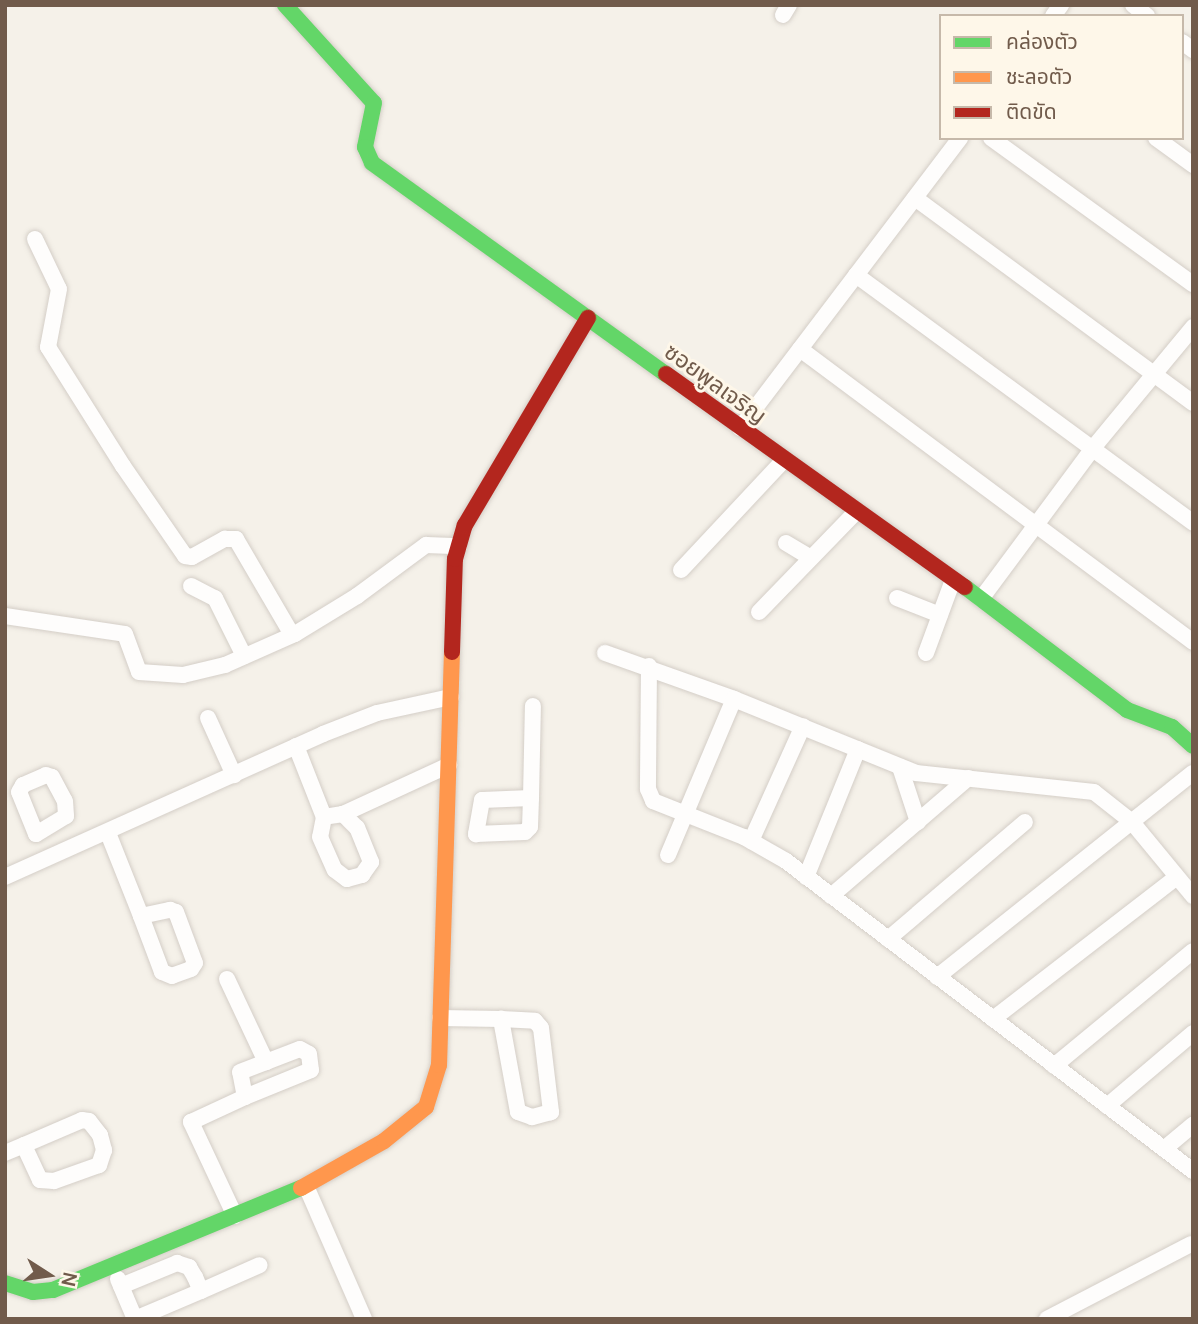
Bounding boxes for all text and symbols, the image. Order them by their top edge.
legend [939,14,1184,140]
text: คล่องตัว [1006,27,1078,55]
text: ชะลอตัว [1006,62,1072,90]
text: ติดขัด [1006,97,1057,125]
street label: ซอยพูลเจริญ [660,337,772,429]
north arrow [14,1240,84,1310]
text: N [55,1270,84,1289]

